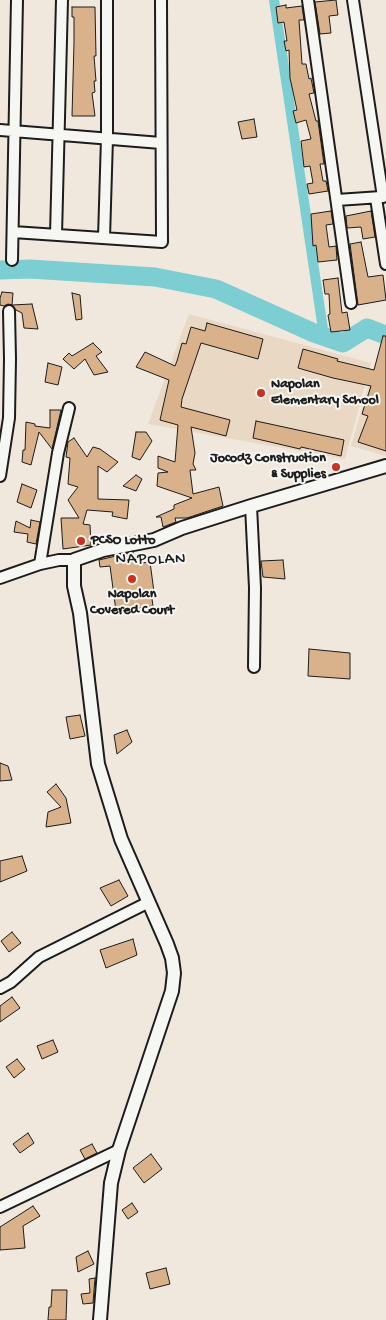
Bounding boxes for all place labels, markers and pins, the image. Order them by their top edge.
place label: Napolan Elementary School [271,377,379,410]
marker: Napolan Elementary School [255,387,267,399]
place label: Jocodz Construction & Supplies [210,451,326,484]
marker: Jocodz Construction & Supplies [330,461,342,473]
place label: PCSO Lotto [91,533,156,549]
marker: PCSO Lotto [75,535,87,547]
marker: Napolan Covered Court [126,573,138,585]
place label: Napolan Covered Court [90,587,174,620]

